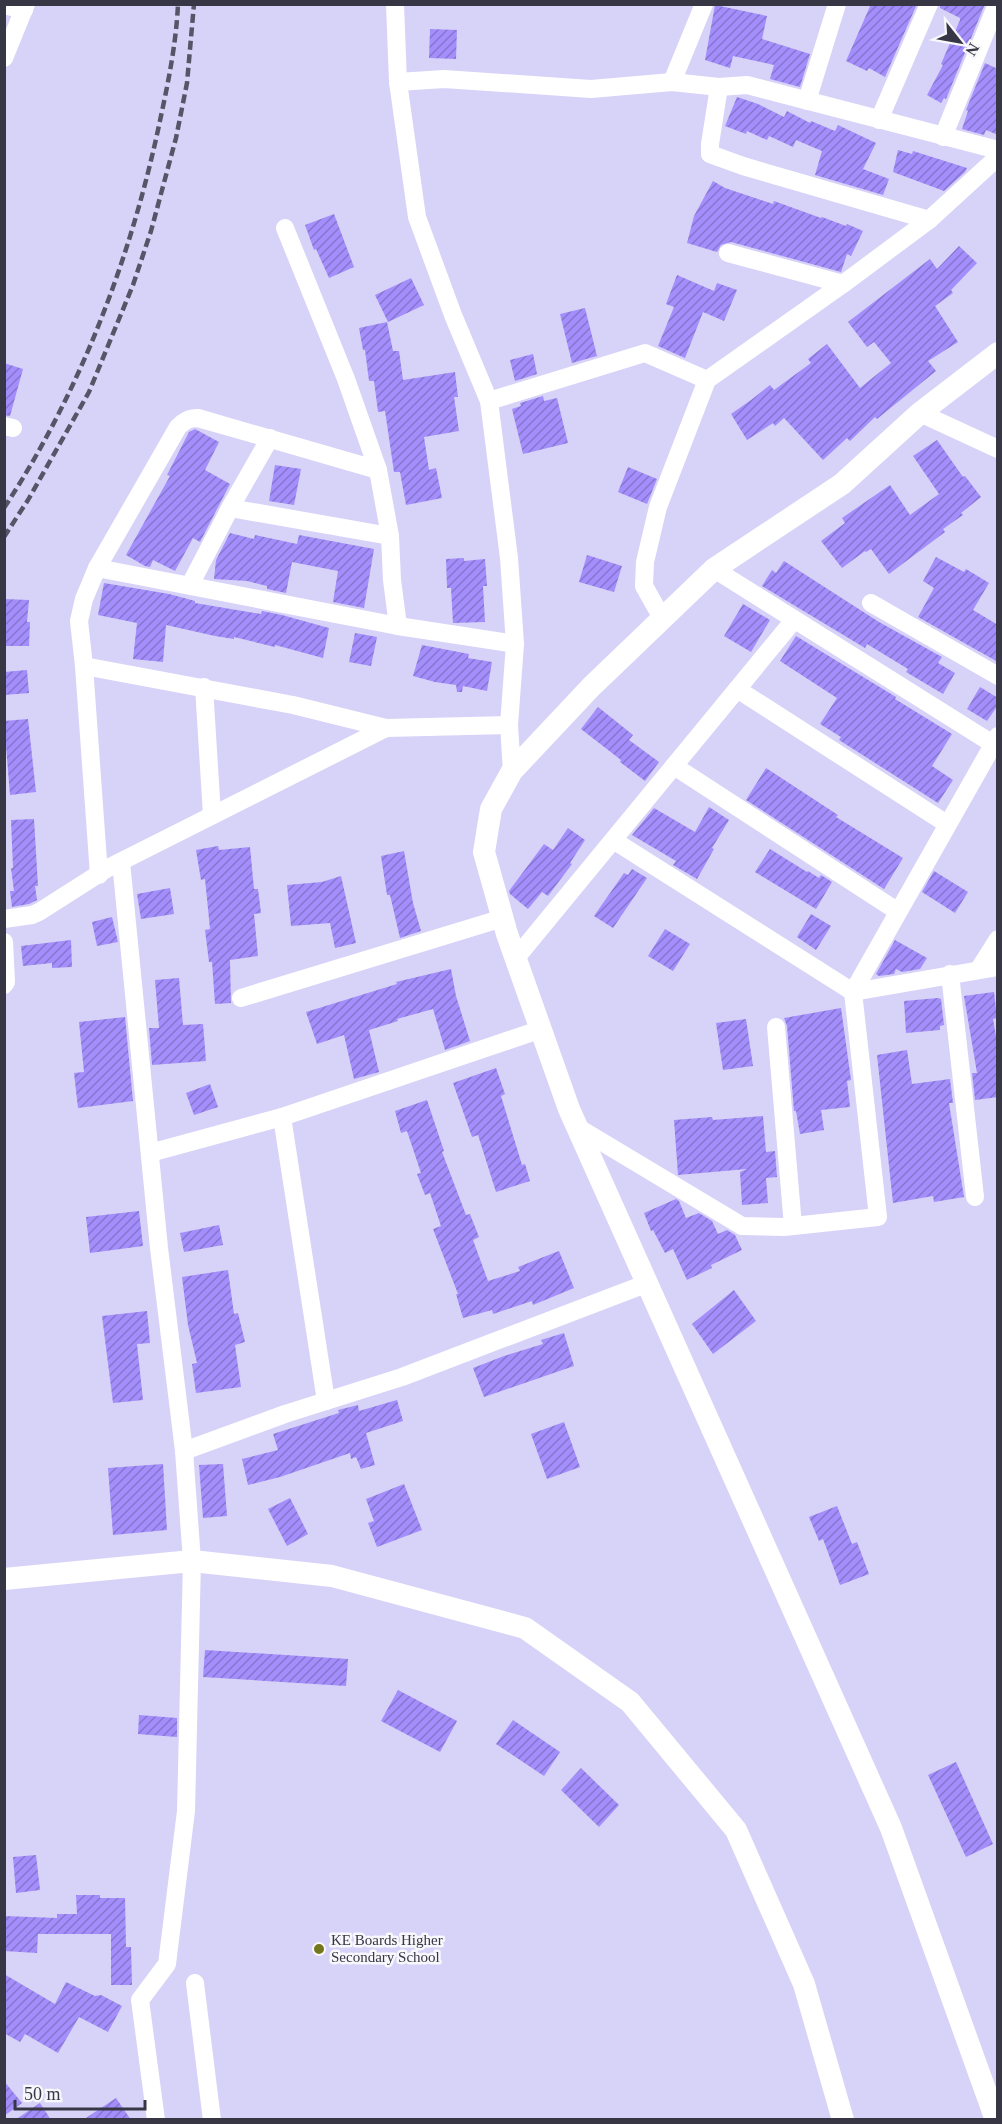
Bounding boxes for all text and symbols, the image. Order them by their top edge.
north arrow [930,12,990,72]
text: N [962,40,983,59]
place label: KE Boards Higher Secondary School [331,1932,443,1965]
marker: KE Boards Higher Secondary School [312,1942,326,1956]
scale bar [15,2073,146,2111]
text: 50 m [24,2084,61,2104]

